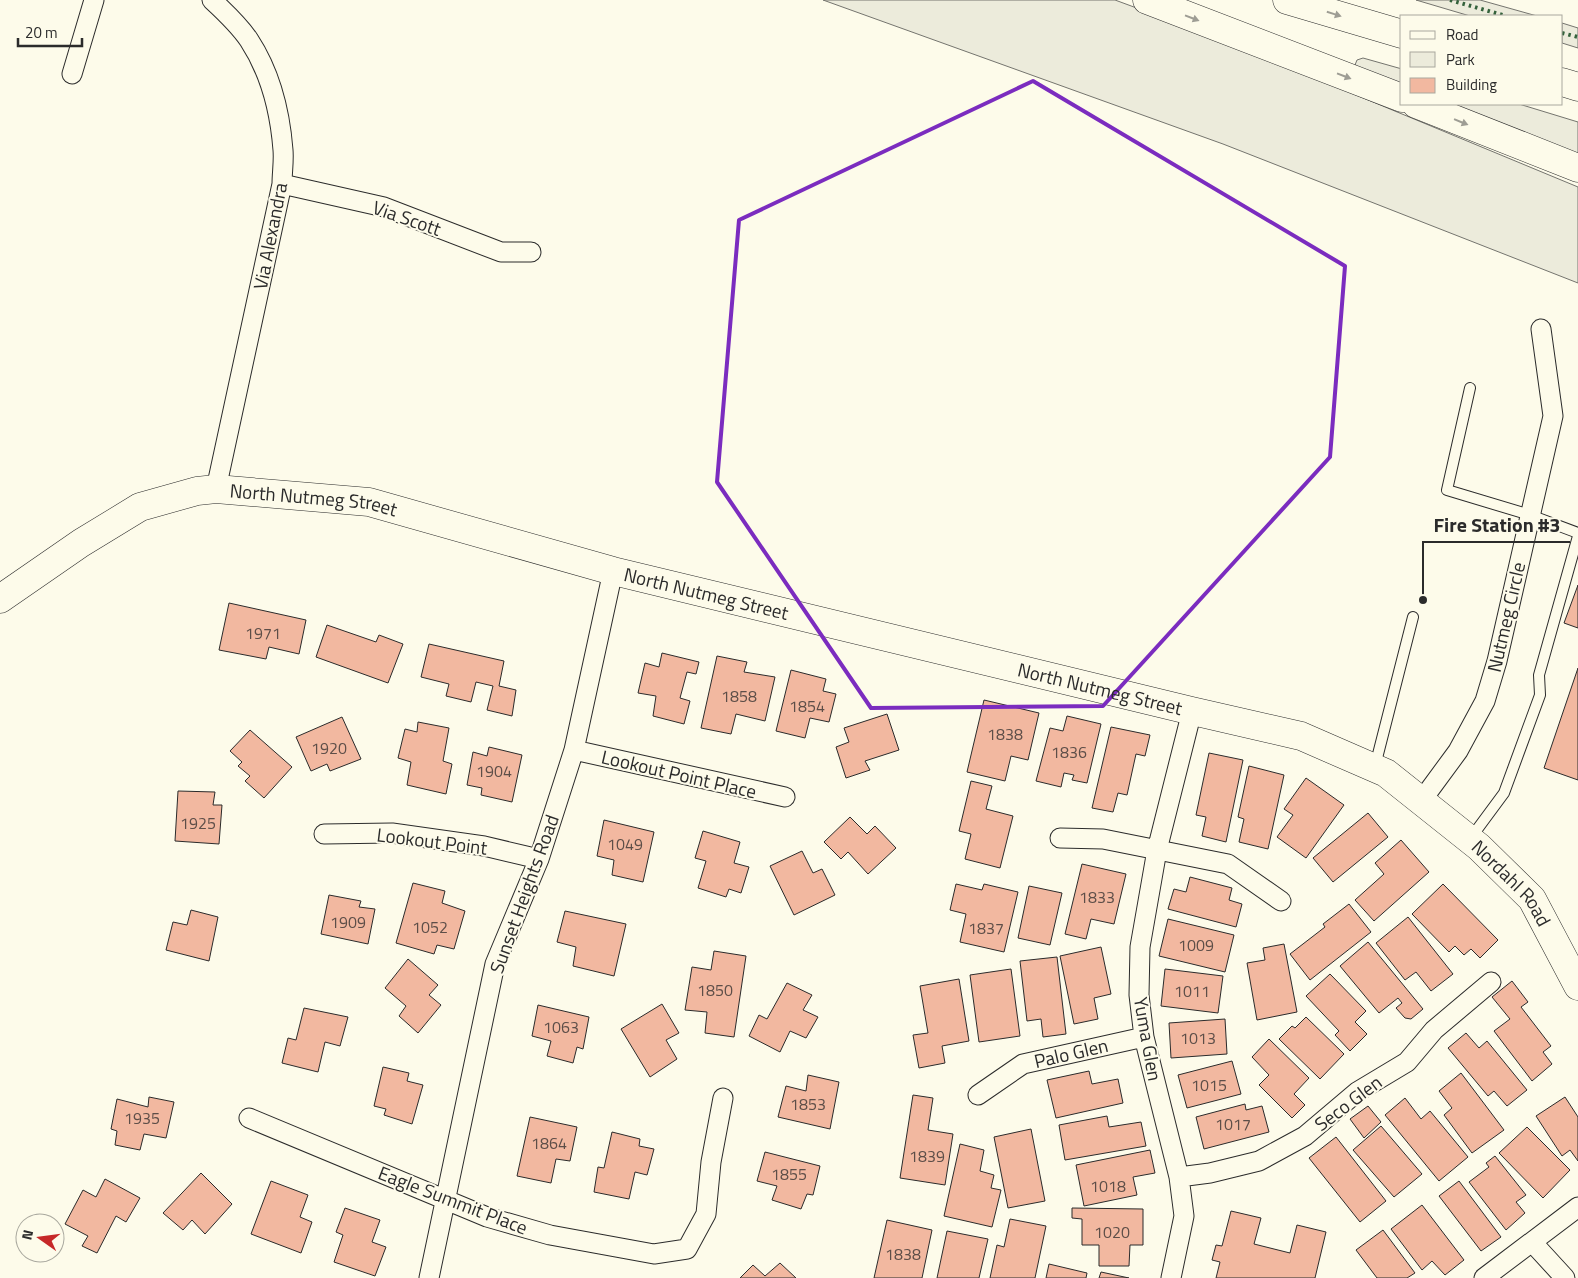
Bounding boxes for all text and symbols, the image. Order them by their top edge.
one-way arrow [1327,11,1342,19]
one-way arrow [1185,14,1199,22]
scale bar [18,15,81,47]
legend [1400,15,1563,105]
text: 20 m [25,21,58,44]
text: Road [1446,23,1478,46]
text: Park [1446,48,1475,71]
one-way arrow [1337,72,1352,80]
text: Building [1446,73,1497,96]
one-way arrow [1454,118,1468,126]
street label: Via Alexandra [245,179,294,292]
street label: Via Scott [369,192,446,243]
street label: North Nutmeg Street [229,475,401,523]
callout: Fire Station #3 [1423,507,1570,542]
text: Fire Station #3 [1433,509,1561,540]
street label: North Nutmeg Street [621,559,792,627]
street label: Nutmeg Circle [1479,559,1532,675]
house number: 1971 [245,621,281,645]
street label: North Nutmeg Street [1015,654,1186,722]
house number: 1858 [721,684,757,708]
house number: 1854 [789,694,825,718]
house number: 1838 [987,722,1023,746]
house number: 1920 [311,736,347,760]
house number: 1836 [1051,740,1087,764]
street label: Lookout Point Place [599,742,759,805]
house number: 1904 [476,759,512,783]
street label: Sunset Heights Road [481,810,566,977]
house number: 1925 [180,811,216,835]
street label: Lookout Point [375,819,489,862]
house number: 1049 [607,832,643,856]
street label: Nordahl Road [1465,832,1559,931]
house number: 1833 [1079,885,1115,909]
house number: 1909 [330,910,366,934]
house number: 1052 [412,915,448,939]
house number: 1837 [968,916,1004,940]
house number: 1009 [1178,933,1214,957]
house number: 1850 [697,978,733,1002]
house number: 1011 [1174,979,1210,1003]
street label: Yuma Glen [1127,995,1170,1083]
house number: 1063 [543,1015,579,1039]
house number: 1013 [1180,1026,1216,1050]
street label: Palo Glen [1031,1030,1111,1075]
street label: Seco Glen [1308,1067,1388,1138]
house number: 1015 [1191,1073,1227,1097]
house number: 1853 [790,1092,826,1116]
house number: 1935 [124,1106,160,1130]
house number: 1017 [1215,1112,1251,1136]
house number: 1864 [531,1131,567,1155]
house number: 1839 [909,1144,945,1168]
street label: Eagle Summit Place [374,1158,532,1241]
house number: 1855 [771,1162,807,1186]
house number: 1018 [1090,1174,1126,1198]
north arrow [15,1213,65,1263]
house number: 1020 [1094,1220,1130,1244]
text: N [16,1227,38,1242]
house number: 1838 [885,1242,921,1266]

